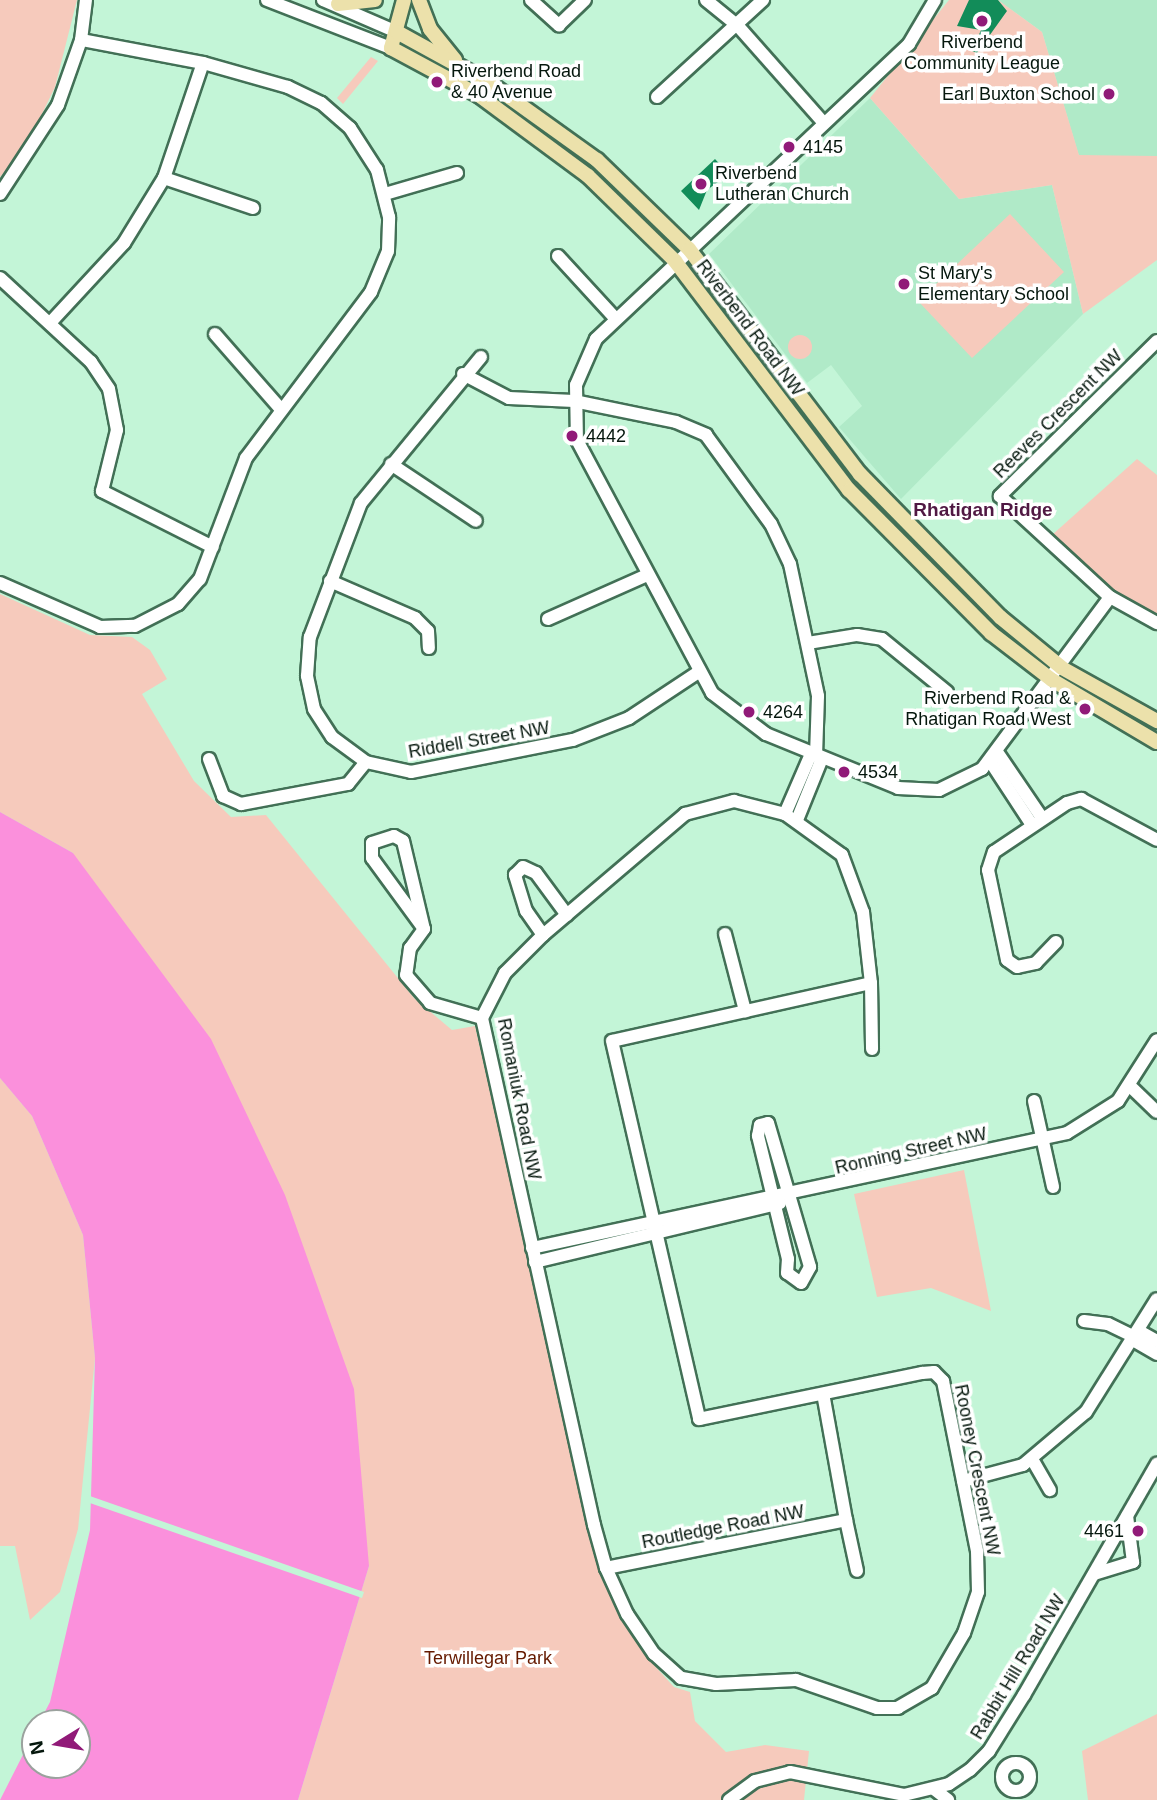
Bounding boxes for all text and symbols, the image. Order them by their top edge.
marker: Riverbend Community League [974,13,990,29]
place label: Riverbend Community League [904,32,1060,74]
place label: Riverbend Road & 40 Avenue [451,61,581,104]
marker: Riverbend Road & 40 Avenue [429,74,445,90]
place label: Earl Buxton School [942,83,1095,105]
marker: Earl Buxton School [1101,86,1117,102]
place label: 4145 [803,136,843,158]
marker: 4145 [781,139,797,155]
place label: Riverbend Lutheran Church [715,163,849,206]
marker: Riverbend Lutheran Church [693,176,709,192]
street label: Riverbend Road NW [692,256,808,400]
place label: St Mary's Elementary School [918,263,1069,306]
marker: St Mary's Elementary School [896,276,912,292]
street label: Reeves Crescent NW [989,345,1127,483]
place label: 4442 [586,425,626,447]
marker: 4442 [564,428,580,444]
district label: Rhatigan Ridge [913,499,1053,521]
place label: Riverbend Road & Rhatigan Road West [905,688,1071,730]
place label: 4264 [763,701,803,723]
marker: Riverbend Road & Rhatigan Road West [1077,701,1093,717]
marker: 4264 [741,704,757,720]
street label: Riddell Street NW [407,717,551,763]
place label: 4534 [858,761,898,783]
marker: 4534 [836,764,852,780]
street label: Romaniuk Road NW [493,1016,545,1182]
street label: Ronning Street NW [833,1123,989,1179]
street label: Rooney Crescent NW [950,1383,1004,1557]
street label: Routledge Road NW [640,1501,806,1553]
place label: 4461 [1084,1520,1124,1542]
marker: 4461 [1130,1523,1146,1539]
street label: Rabbit Hill Road NW [966,1591,1070,1743]
park label: Terwillegar Park [424,1647,552,1669]
north arrow [21,1709,91,1779]
text: N [25,1739,48,1756]

